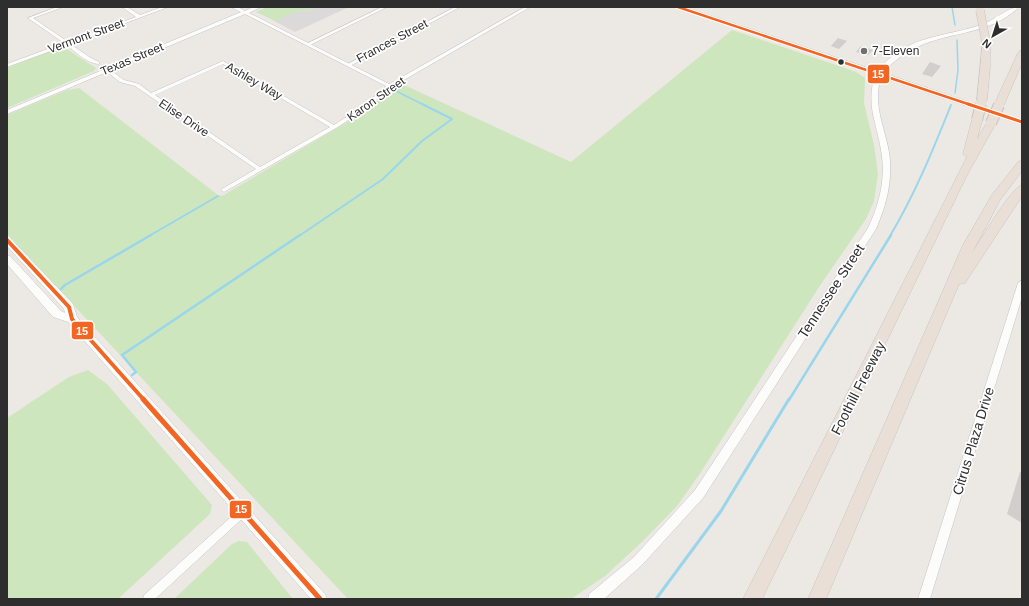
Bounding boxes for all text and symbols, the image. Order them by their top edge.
street label: Vermont Street [46,16,127,56]
street label: Frances Street [354,16,431,66]
north arrow [973,16,1013,56]
text: N [980,37,994,51]
street label: Texas Street [99,39,166,78]
place label: 7-Eleven [872,44,919,58]
marker: 7-Eleven [859,46,869,56]
unlabelled marker [836,57,846,67]
street label: Ashley Way [223,59,285,103]
line badge: 15 [867,64,890,84]
text: 15 [872,68,884,80]
street label: Karon Street [344,74,408,124]
street label: Elise Drive [156,96,212,140]
street label: Tennessee Street [795,241,867,341]
line badge: 15 [71,321,94,340]
text: 15 [76,325,88,337]
street label: Foothill Freeway [828,339,888,437]
street label: Citrus Plaza Drive [949,385,997,497]
line badge: 15 [229,500,252,519]
text: 15 [235,503,247,515]

